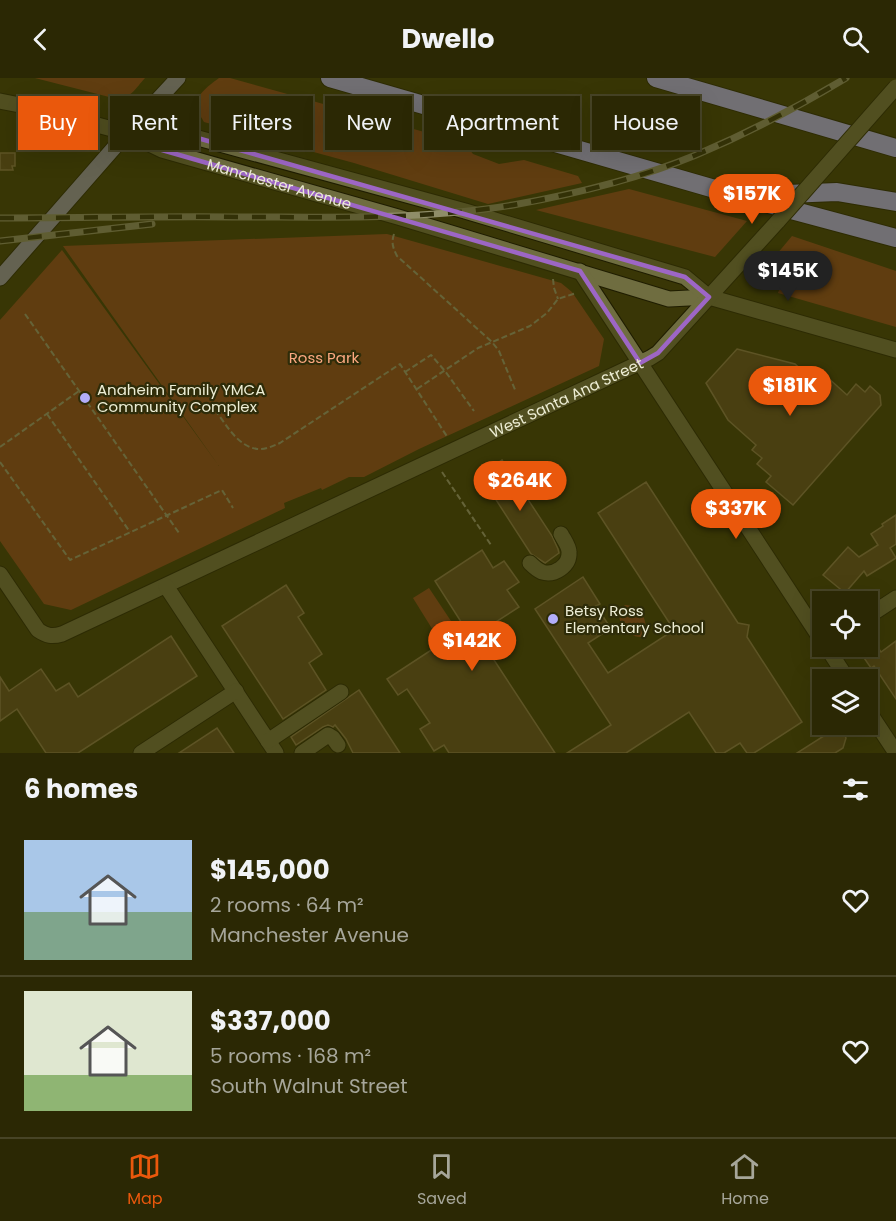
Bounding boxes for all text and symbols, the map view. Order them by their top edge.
text: Dwello [402,20,494,57]
icon: back [24,23,57,56]
icon: search [839,23,872,56]
chip: Buy [18,96,98,150]
chip: Rent [110,96,199,150]
chip: Filters [211,96,313,150]
chip: New [325,96,412,150]
chip: Apartment [424,96,580,150]
chip: House [592,96,700,150]
street label: Manchester Avenue [205,153,354,214]
pin: $157K [710,174,794,225]
text: $157K [723,179,781,207]
pin: $145K [746,251,830,302]
text: $145K [757,256,819,284]
park label: Ross Park [289,347,360,368]
street label: West Santa Ana Street [486,352,646,442]
pin: $181K [748,366,832,417]
text: $181K [762,371,818,399]
place label: Anaheim Family YMCA Community Complex [97,379,265,417]
marker: Anaheim Family YMCA Community Complex [78,391,92,405]
pin: $264K [478,461,562,512]
text: $264K [488,466,552,494]
pin: $337K [694,489,778,540]
text: $337K [705,494,767,522]
map controls [812,591,878,735]
button: locate [812,591,878,657]
place label: Betsy Ross Elementary School [565,600,704,638]
marker: Betsy Ross Elementary School [546,612,560,626]
pin: $142K [430,621,514,672]
text: $142K [442,626,502,654]
button: layers [812,669,878,735]
text: 6 homes [24,771,138,807]
icon: filters [839,773,872,806]
text: $145,000 [210,852,330,888]
icon: home [72,864,144,936]
icon: heart [839,884,872,917]
text: 2 rooms · 64 m² [210,891,364,919]
text: Manchester Avenue [210,921,409,949]
text: $337,000 [210,1003,331,1039]
icon: home [72,1015,144,1087]
icon: heart [839,1035,872,1068]
text: 5 rooms · 168 m² [210,1042,371,1070]
text: South Walnut Street [210,1072,408,1100]
tab: Map [127,1150,163,1211]
tab: Saved [417,1150,467,1211]
tab: Home [721,1150,769,1211]

